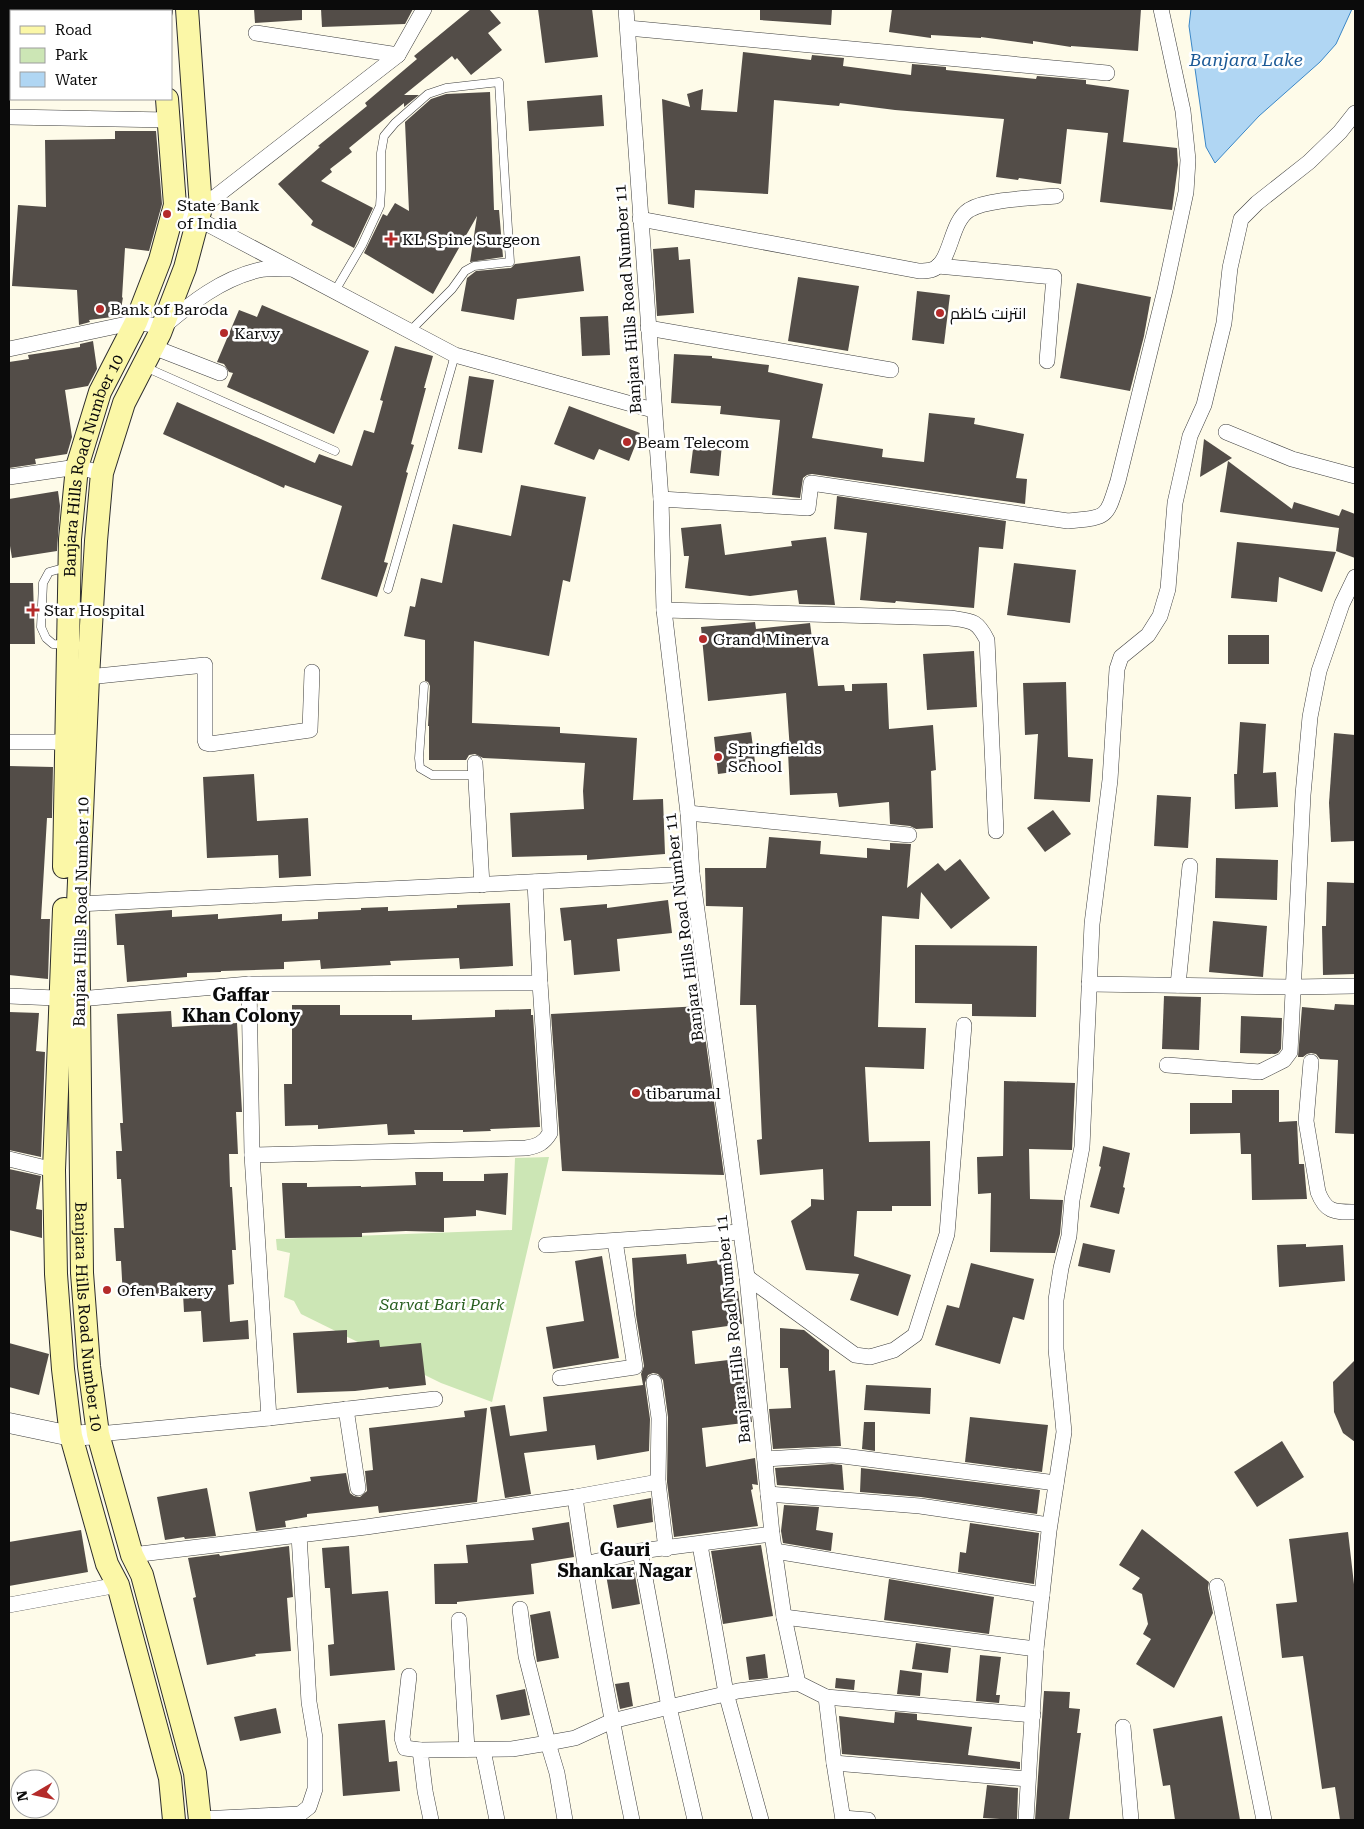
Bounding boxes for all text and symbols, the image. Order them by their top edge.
legend [10,10,172,100]
text: Road [55,21,92,39]
text: Park [55,46,89,64]
water label: Banjara Lake [1188,49,1303,70]
text: Water [55,71,97,89]
street label: Banjara Hills Road Number 11 [610,184,646,414]
place label: State Bank of India [177,196,259,233]
marker: State Bank of India [161,208,173,220]
place label: KL Spine Surgeon [402,230,540,249]
marker: KL Spine Surgeon [384,232,398,246]
place label: Bank of Baroda [110,300,228,319]
marker: Bank of Baroda [94,303,106,315]
place label: انترنت كاظم [950,304,1027,325]
marker: انترنت كاظم [934,307,946,319]
place label: Karvy [234,324,281,343]
marker: Karvy [218,327,230,339]
street label: Banjara Hills Road Number 10 [60,351,127,577]
place label: Beam Telecom [637,433,750,452]
marker: Beam Telecom [621,436,633,448]
place label: Star Hospital [44,601,145,620]
marker: Star Hospital [26,603,40,617]
place label: Grand Minerva [713,630,830,649]
marker: Grand Minerva [697,633,709,645]
place label: Springfields School [728,739,822,776]
marker: Springfields School [712,751,724,763]
street label: Banjara Hills Road Number 10 [69,797,93,1027]
street label: Banjara Hills Road Number 11 [661,812,707,1042]
district label: Gaffar Khan Colony [182,984,300,1026]
place label: tibarumal [646,1084,721,1103]
marker: tibarumal [630,1087,642,1099]
street label: Banjara Hills Road Number 10 [72,1202,107,1433]
street label: Banjara Hills Road Number 11 [712,1214,754,1444]
place label: Ofen Bakery [117,1281,214,1300]
marker: Ofen Bakery [101,1284,113,1296]
park label: Sarvat Bari Park [378,1295,505,1314]
district label: Gauri Shankar Nagar [557,1539,693,1581]
north arrow [10,1769,60,1819]
text: N [13,1789,31,1803]

